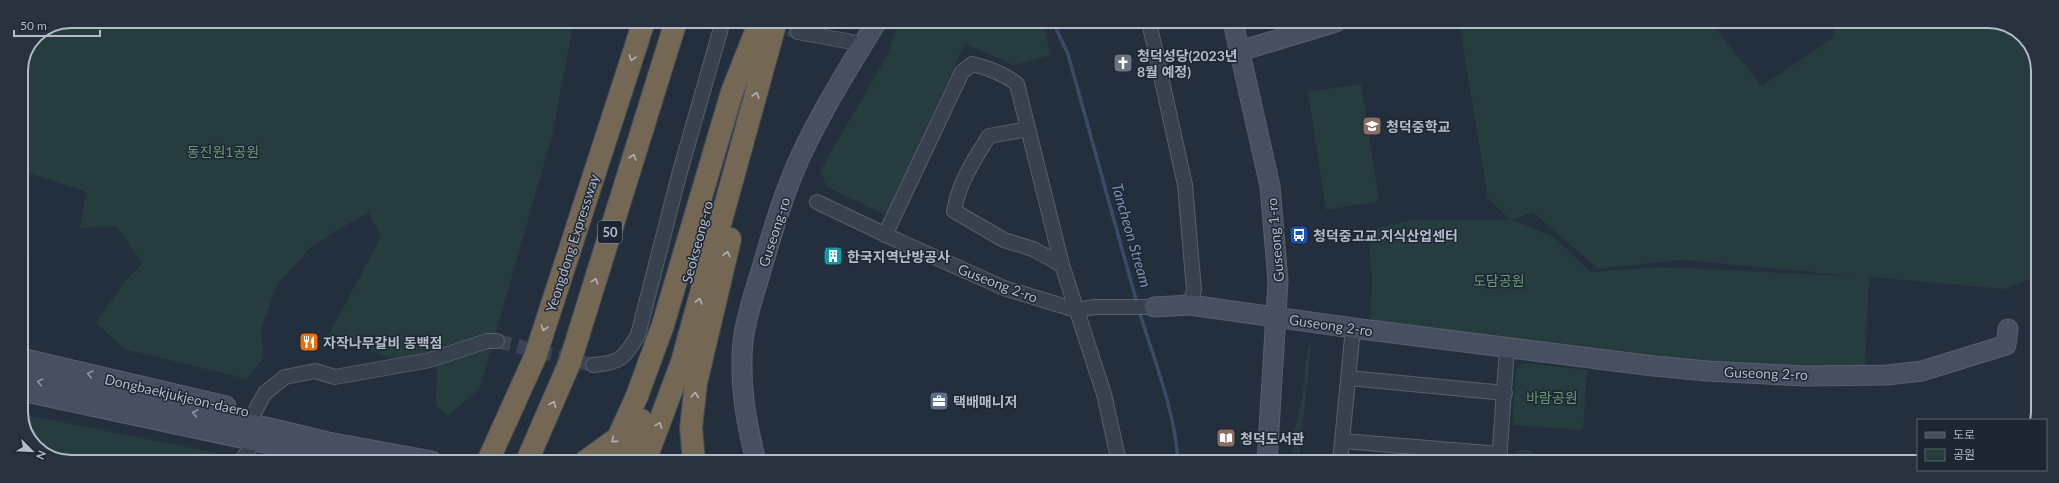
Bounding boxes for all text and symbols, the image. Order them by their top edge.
scale bar [14,12,100,38]
text: 50 m [20,18,47,33]
place label: 청덕성당(2023년 8월 예정) [1137,47,1238,80]
church icon: 청덕성당(2023년 8월 예정) [1112,52,1134,74]
one-way arrow [628,55,637,62]
one-way arrow [751,92,760,99]
school or university icon: 청덕중학교 [1361,115,1383,137]
place label: 청덕중학교 [1386,118,1451,135]
park label: 동진원1공원 [187,143,259,160]
one-way arrow [629,154,637,161]
street label: Yeongdong Expressway [542,171,603,314]
water label: Tancheon Stream [1109,181,1156,289]
street label: Guseong-ro [755,195,793,269]
street label: Guseong 1-ro [1263,197,1287,283]
street label: Seokseong-ro [678,199,716,285]
road number: 50 [598,221,622,243]
bus stop icon: 청덕중고교.지식산업센터 [1288,224,1310,246]
place label: 청덕중고교.지식산업센터 [1313,227,1458,244]
building icon: 한국지역난방공사 [822,245,844,267]
place label: 한국지역난방공사 [847,248,950,265]
one-way arrow [722,251,730,258]
street label: Guseong 2-ro [956,260,1040,306]
park label: 도담공원 [1473,272,1525,289]
one-way arrow [590,278,599,285]
one-way arrow [694,298,702,304]
street label: Guseong 2-ro [1288,311,1374,339]
one-way arrow [540,325,549,332]
restaurant icon: 자작나무갈비 동백점 [298,331,320,353]
place label: 자작나무갈비 동백점 [323,334,442,351]
street label: Guseong 2-ro [1724,363,1808,383]
street label: Dongbaekjukjeon-daero [103,370,251,420]
one-way arrow [87,371,93,379]
one-way arrow [37,378,43,386]
park label: 바람공원 [1526,389,1578,406]
office icon: 택배매니저 [928,390,950,412]
one-way arrow [690,392,699,398]
place label: 택배매니저 [953,393,1017,410]
one-way arrow [548,401,556,408]
one-way arrow [192,409,198,417]
legend [1917,419,2047,471]
one-way arrow [654,421,662,428]
library icon: 청덕도서관 [1215,427,1237,449]
text: 도로 [1953,427,1975,442]
place label: 청덕도서관 [1240,430,1305,447]
north arrow [12,431,52,471]
one-way arrow [611,436,619,443]
text: 공원 [1953,447,1975,462]
text: N [34,449,49,462]

